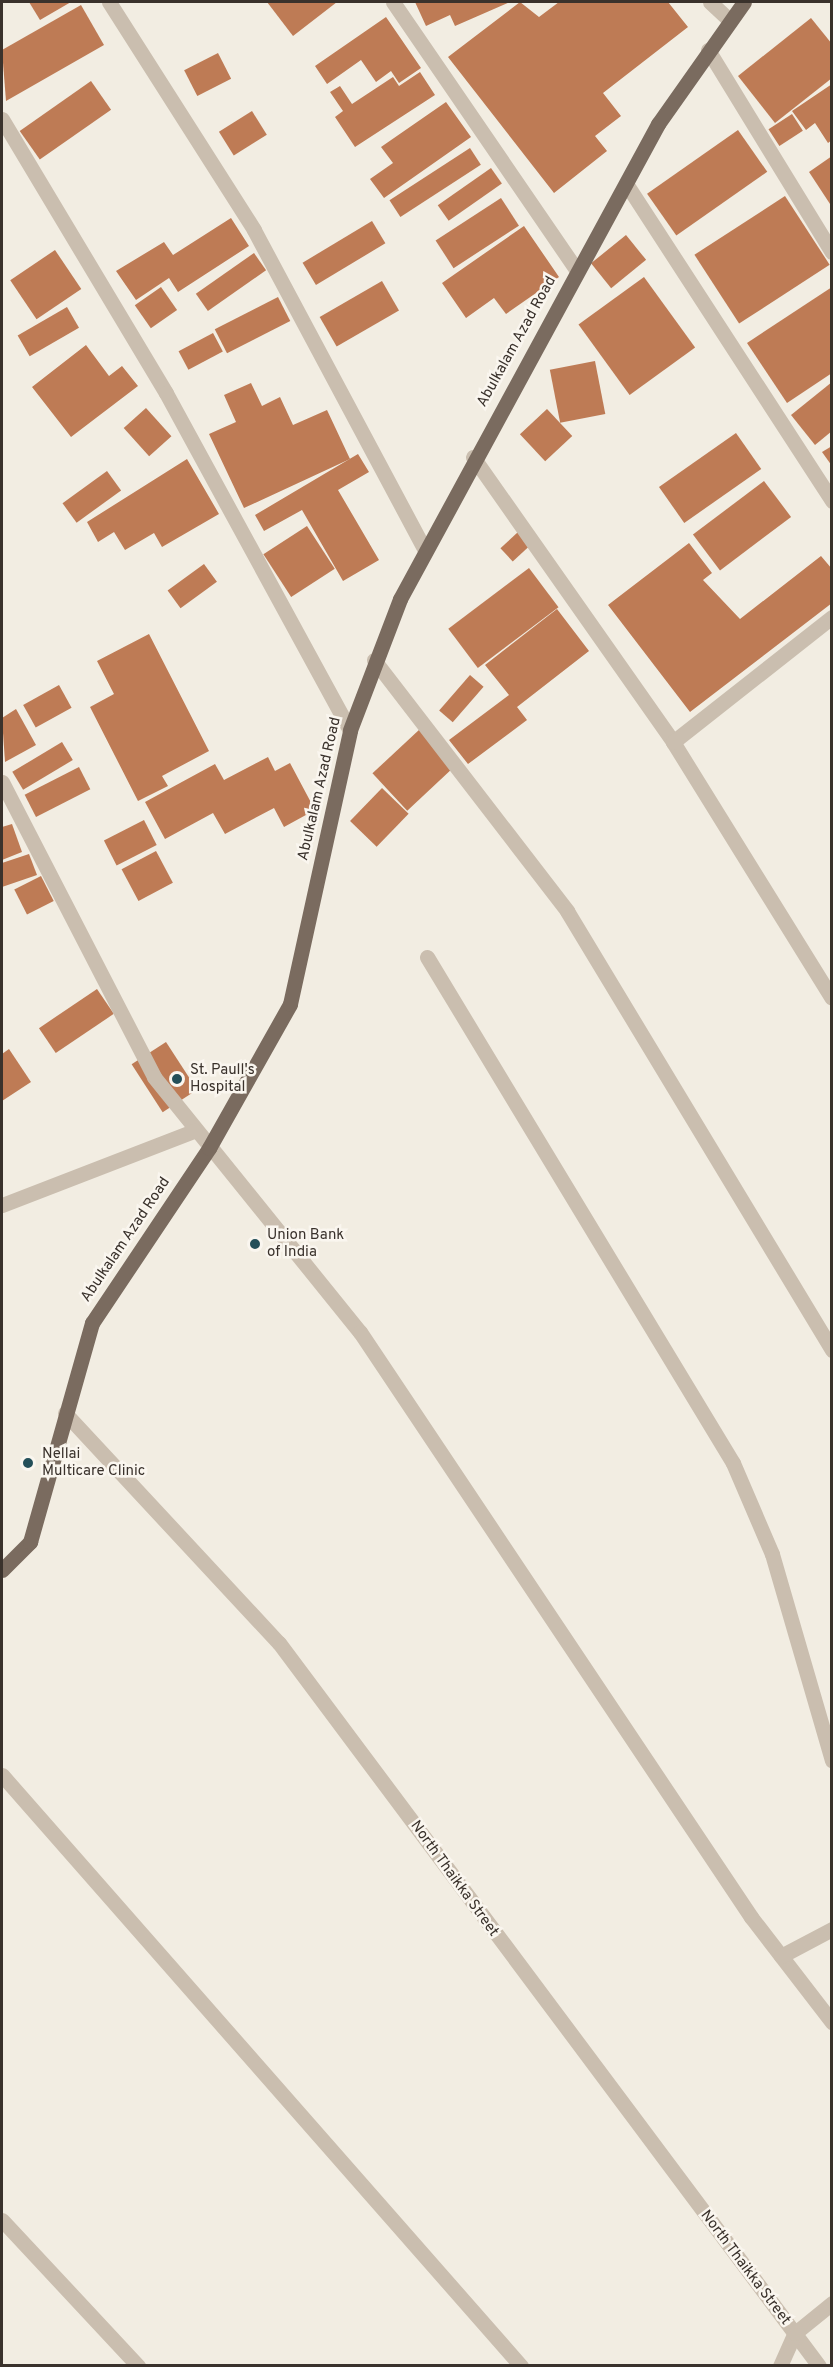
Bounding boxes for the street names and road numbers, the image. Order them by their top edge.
street label: Abulkalam Azad Road [473,273,561,411]
street label: Abulkalam Azad Road [295,715,345,863]
street label: Abulkalam Azad Road [77,1174,175,1306]
street label: North Thaikka Street [406,1817,502,1941]
street label: North Thaikka Street [696,2207,794,2329]

